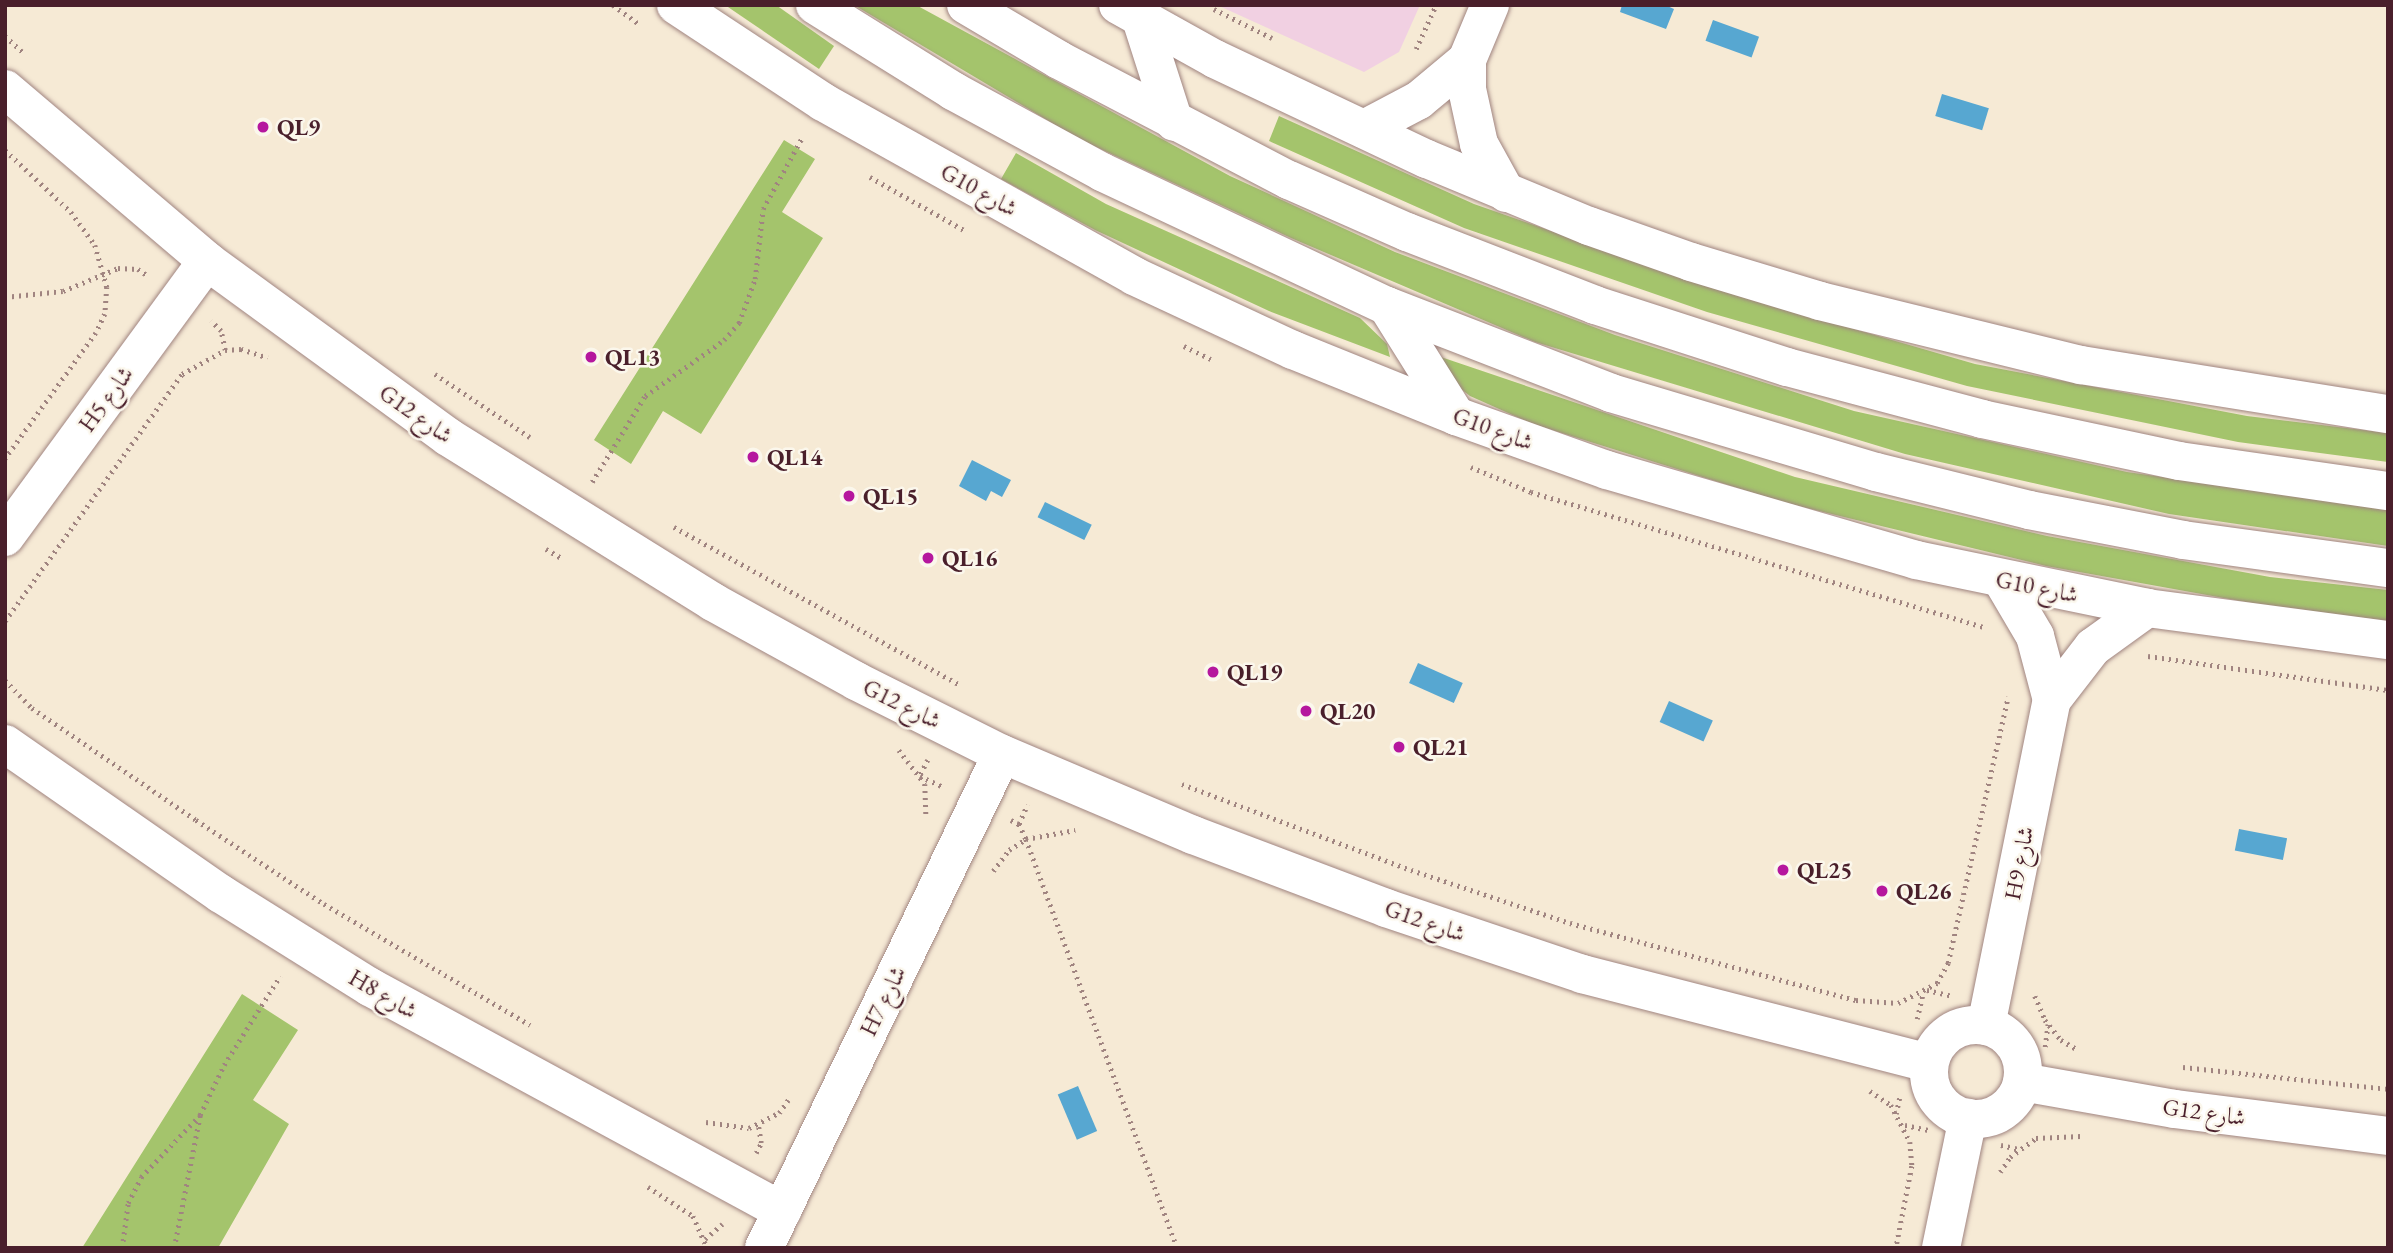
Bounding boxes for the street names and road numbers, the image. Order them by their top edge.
street label: G10 شارع [936,158,1022,222]
street label: H5 شارع [73,361,139,437]
street label: G12 شارع [374,379,458,449]
street label: G10 شارع [1449,402,1537,456]
street label: G10 شارع [1993,565,2081,609]
street label: G12 شارع [858,673,946,735]
street label: H9 شارع [1998,824,2040,902]
street label: G12 شارع [1381,894,1469,948]
street label: H7 شارع [854,962,912,1040]
street label: H8 شارع [344,963,422,1025]
street label: G12 شارع [2161,1093,2247,1131]

